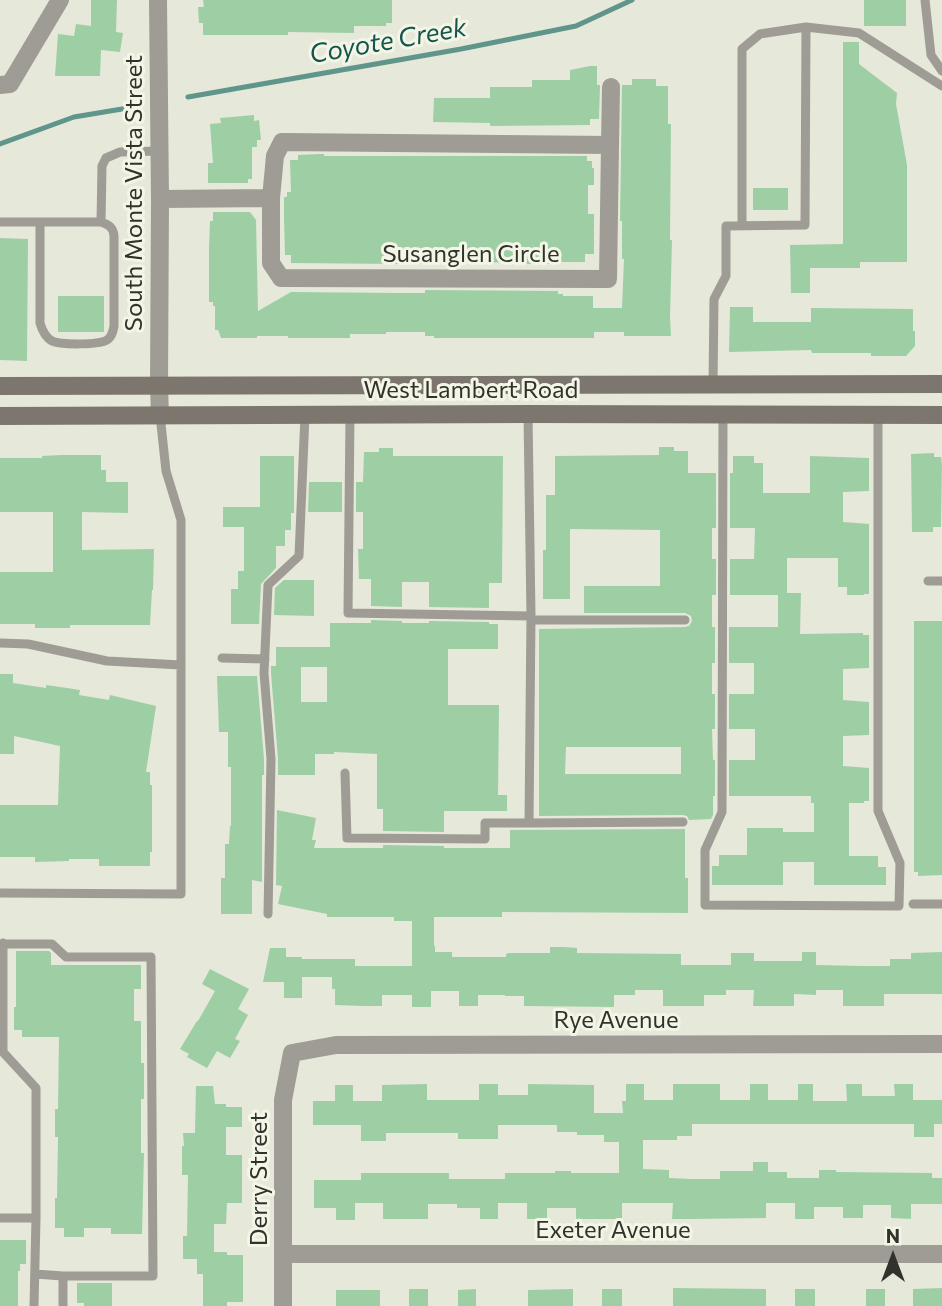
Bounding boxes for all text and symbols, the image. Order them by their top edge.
water label: Coyote Creek [307,12,469,70]
street label: South Monte Vista Street [120,55,148,331]
street label: Susanglen Circle [382,240,560,268]
street label: West Lambert Road [364,376,578,404]
street label: Rye Avenue [553,1006,679,1034]
street label: Derry Street [245,1112,273,1246]
street label: Exeter Avenue [535,1216,691,1244]
north arrow [858,1222,928,1292]
text: N [886,1224,900,1247]

